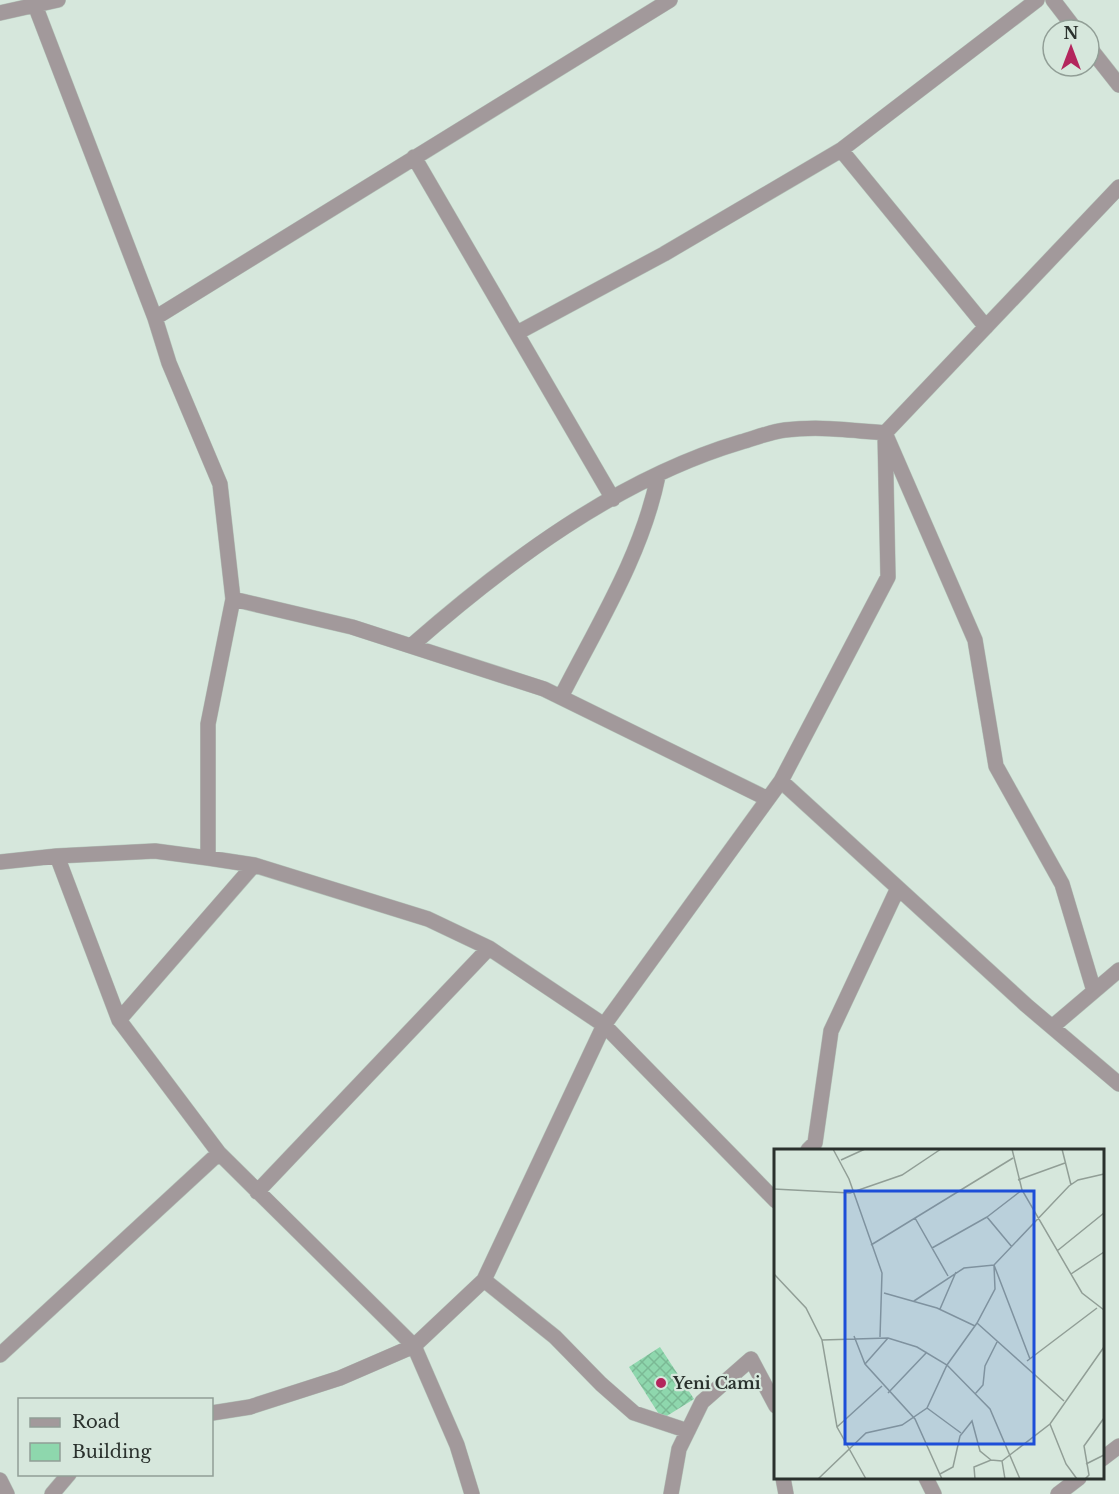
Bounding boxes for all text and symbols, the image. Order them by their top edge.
north arrow [1041,18,1101,78]
text: N [1063,23,1079,43]
inset map [774,1149,1104,1479]
place label: Yeni Cami [672,1373,761,1393]
marker: Yeni Cami [654,1376,668,1390]
legend [18,1398,213,1476]
text: Road [72,1411,120,1433]
text: Building [72,1441,151,1463]

